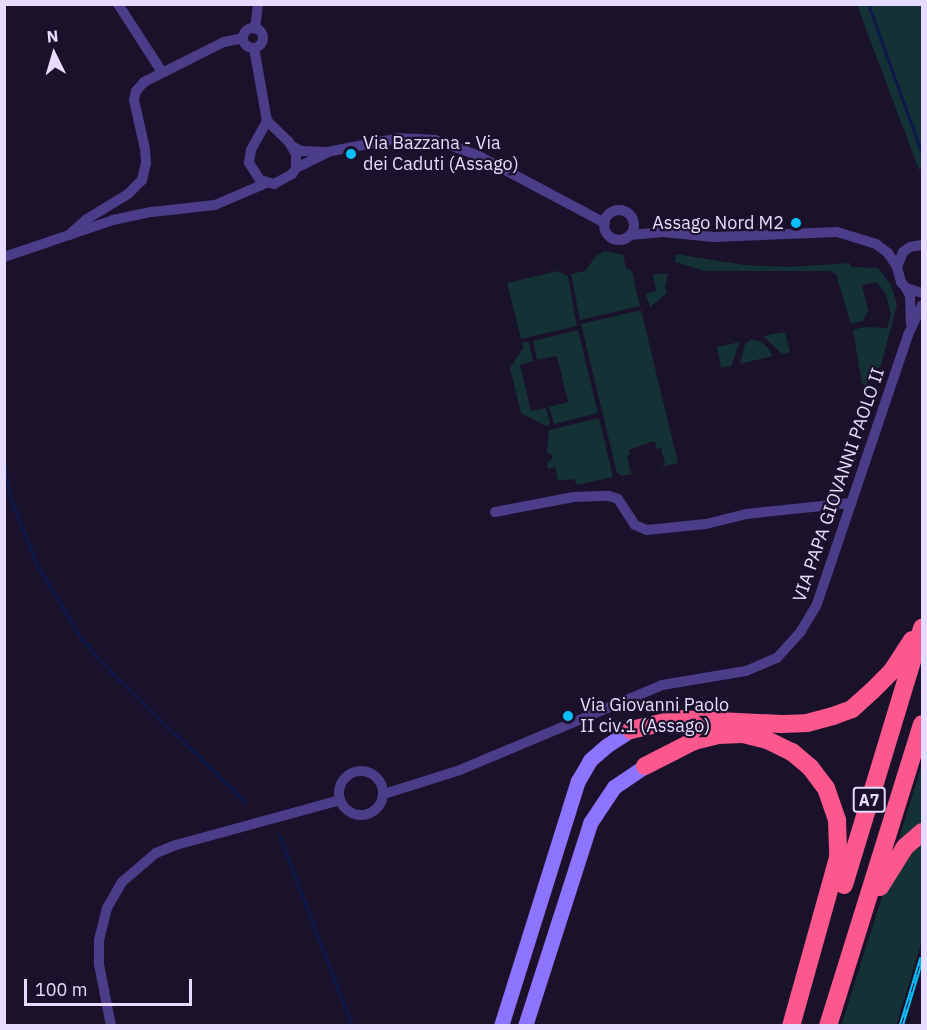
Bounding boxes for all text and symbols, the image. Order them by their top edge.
north arrow [24,24,84,84]
text: N [46,26,59,47]
place label: Via Bazzana - Via dei Caduti (Assago) [363,133,519,176]
marker: Via Bazzana - Via dei Caduti (Assago) [344,147,358,161]
place label: Assago Nord M2 [652,212,784,234]
marker: Assago Nord M2 [789,216,803,230]
street label: VIA PAPA GIOVANNI PAOLO II [789,365,889,605]
place label: Via Giovanni Paolo II civ.1 (Assago) [580,695,729,738]
marker: Via Giovanni Paolo II civ.1 (Assago) [561,709,575,723]
road number: A7 [852,787,886,813]
scale bar [27,967,195,1005]
text: 100 m [35,978,87,1001]

